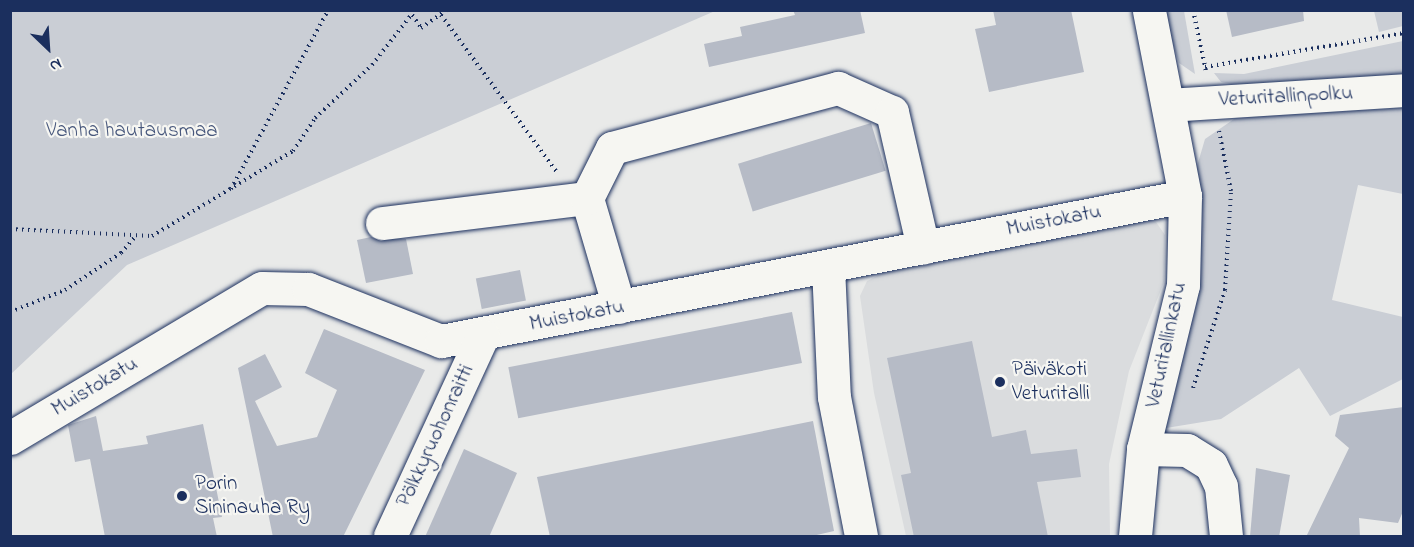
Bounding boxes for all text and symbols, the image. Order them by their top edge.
north arrow [18,18,78,78]
text: N [46,51,66,77]
street label: Veturitallinpolku [1218,81,1354,113]
park label: Vanha hautausmaa [46,118,218,144]
street label: Muistokatu [1004,199,1104,243]
street label: Veturitallinkatu [1141,280,1193,410]
street label: Muistokatu [527,294,627,338]
street label: Muistokatu [47,351,143,423]
place label: Päiväkoti Veturitalli [1012,357,1090,407]
street label: Pölkkyruohonraitti [392,361,480,511]
marker: Päiväkoti Veturitalli [993,375,1007,389]
place label: Porin Sininauha Ry [195,471,310,521]
marker: Porin Sininauha Ry [173,487,191,505]

